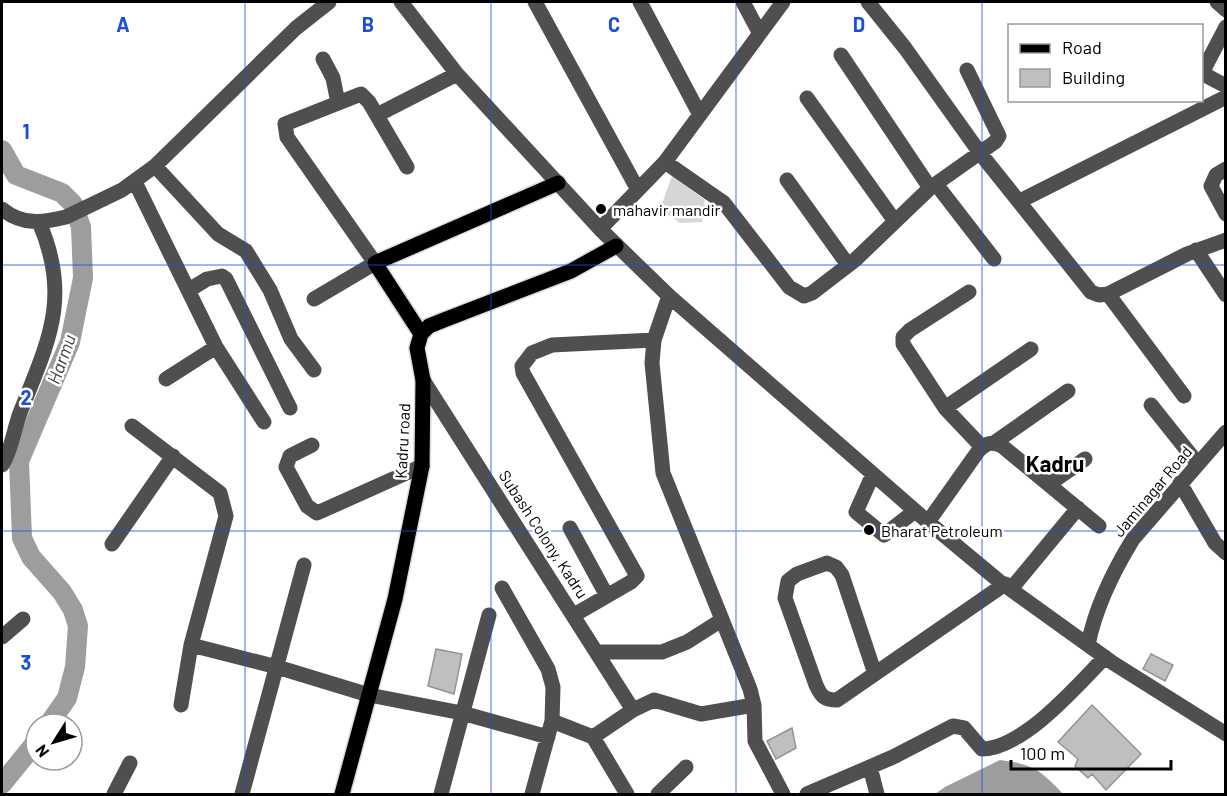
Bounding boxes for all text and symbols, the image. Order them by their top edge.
text: A [116,12,130,36]
text: B [362,12,374,36]
text: C [608,12,620,36]
text: D [853,12,865,36]
legend [1008,24,1203,102]
text: Road [1062,36,1102,58]
text: Building [1062,66,1125,88]
text: 1 [22,119,30,143]
place label: mahavir mandir [613,200,721,219]
marker: mahavir mandir [594,202,608,216]
water label: Harmu [42,331,80,387]
text: 2 [20,385,32,409]
street label: Kadru road [391,403,413,479]
street label: Jaminagar Road [1109,442,1195,540]
district label: Kadru [1026,450,1084,476]
street label: Subash Colony, Kadru [495,466,593,602]
place label: Bharat Petroleum [881,521,1003,540]
marker: Bharat Petroleum [862,523,876,537]
text: 3 [21,650,31,674]
north arrow [24,712,84,772]
scale bar [1011,733,1172,771]
text: N [31,741,52,761]
text: 100 m [1020,742,1065,764]

